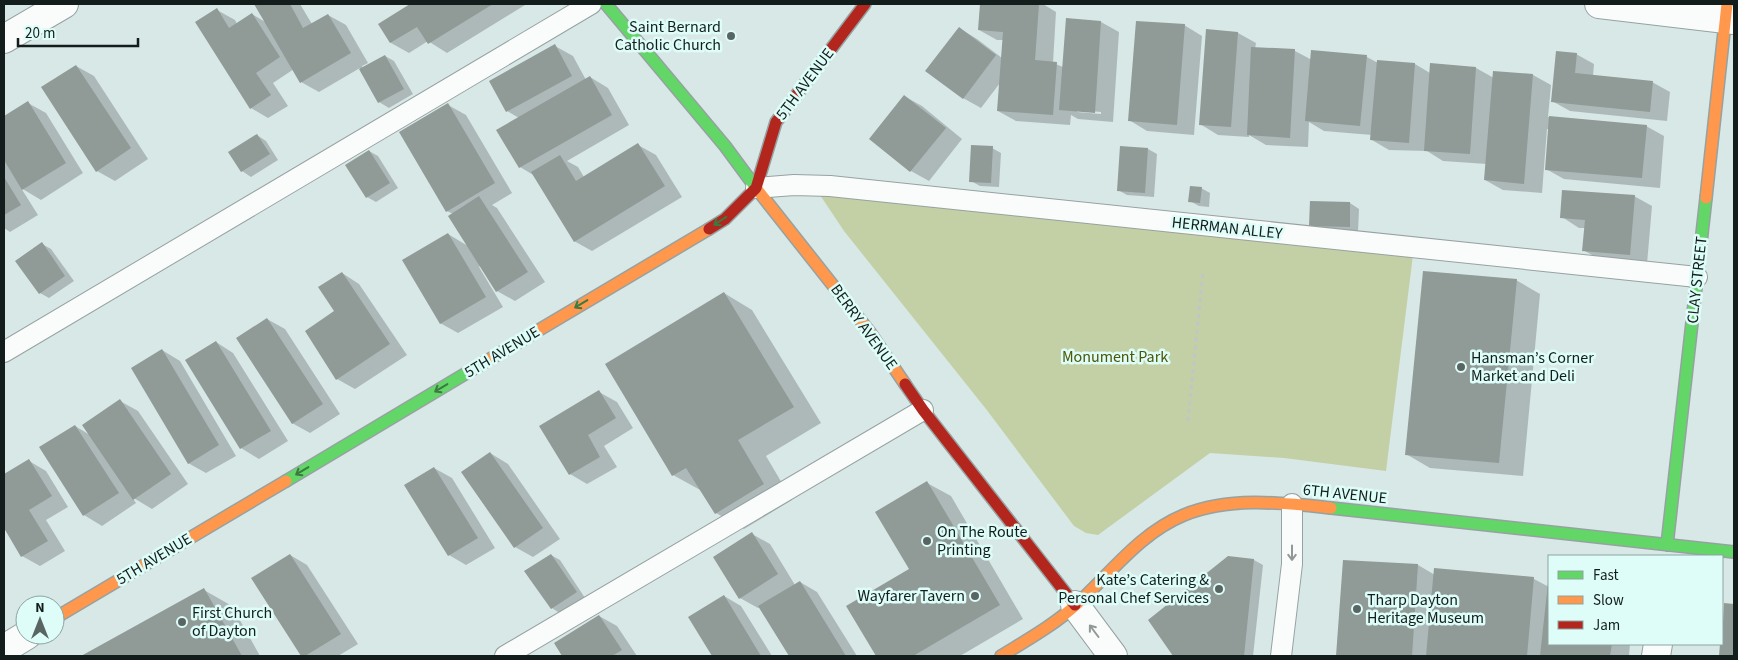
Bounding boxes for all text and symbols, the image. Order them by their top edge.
scale bar [18,15,138,47]
place label: Saint Bernard Catholic Church [615,16,721,56]
text: 20 m [25,23,55,44]
marker: Saint Bernard Catholic Church [725,30,737,42]
street label: 5TH AVENUE [771,44,839,124]
street label: HERRMAN ALLEY [1171,211,1284,245]
one-way arrow [713,216,727,226]
street label: CLAY STREET [1681,235,1713,325]
street label: BERRY AVENUE [825,280,903,374]
one-way arrow [574,300,588,310]
street label: 5TH AVENUE [460,321,544,383]
park label: Monument Park [1062,346,1168,368]
place label: Hansman’s Corner Market and Deli [1471,347,1594,387]
marker: Hansman’s Corner Market and Deli [1455,361,1467,373]
one-way arrow [435,383,449,393]
one-way arrow [295,466,309,476]
street label: 6TH AVENUE [1302,479,1388,509]
place label: On The Route Printing [937,521,1028,561]
street label: 5TH AVENUE [112,528,196,590]
marker: On The Route Printing [921,535,933,547]
one-way arrow [1287,544,1297,561]
legend [1548,555,1723,645]
text: Fast [1593,565,1619,586]
place label: Kate’s Catering & Personal Chef Services [1058,569,1209,609]
marker: Kate’s Catering & Personal Chef Services [1213,583,1225,595]
place label: Wayfarer Tavern [858,585,965,607]
place label: Tharp Dayton Heritage Museum [1367,589,1484,629]
marker: Wayfarer Tavern [969,590,981,602]
text: Slow [1593,590,1624,611]
north arrow [15,595,65,645]
text: N [35,598,45,618]
place label: First Church of Dayton [192,602,272,642]
marker: Tharp Dayton Heritage Museum [1351,603,1363,615]
text: Jam [1593,615,1620,636]
marker: First Church of Dayton [176,616,188,628]
one-way arrow [1089,625,1100,638]

